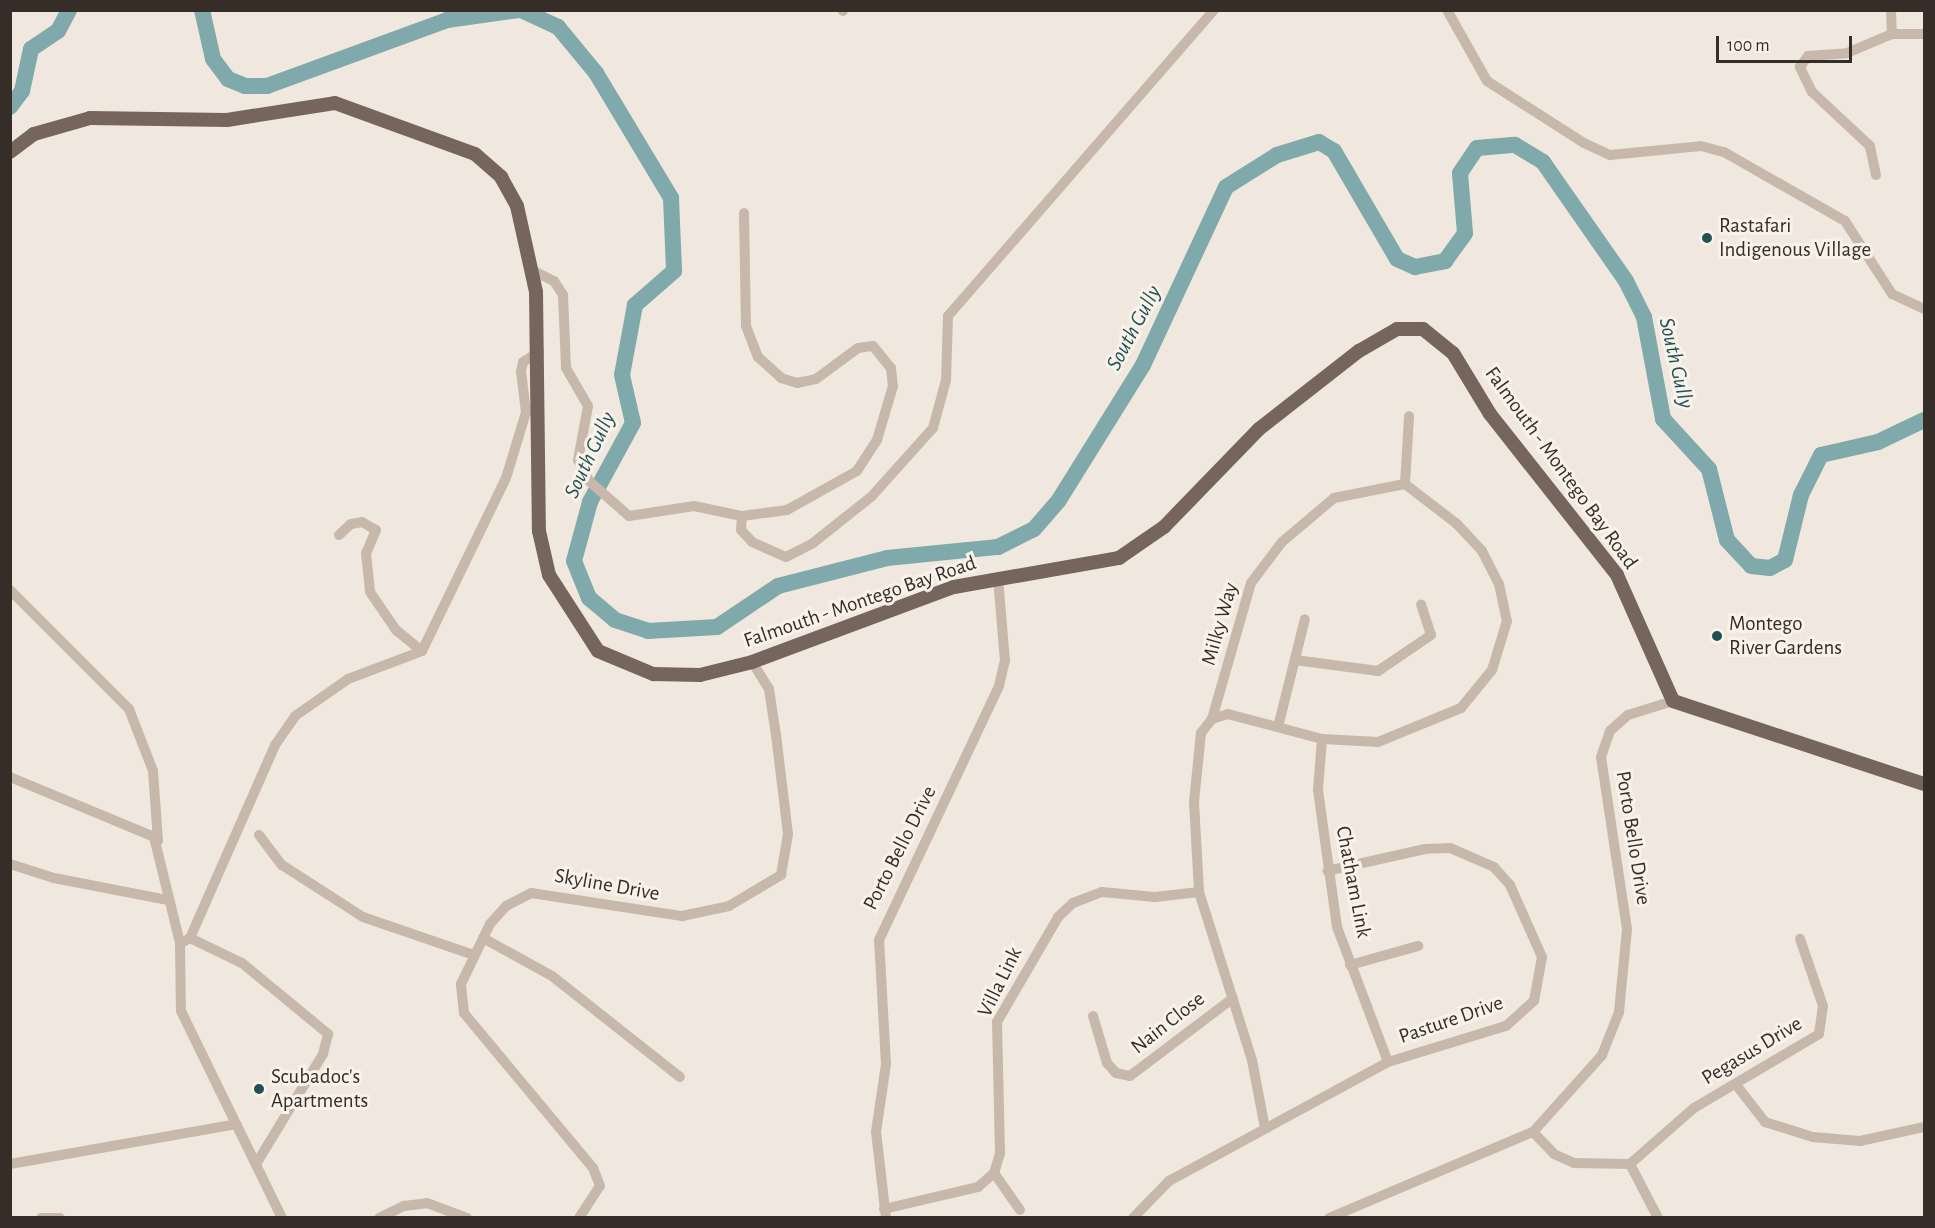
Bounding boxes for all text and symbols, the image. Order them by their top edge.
scale bar [1719,24,1856,62]
text: 100 m [1727,37,1770,55]
place label: Rastafari Indigenous Village [1719,213,1871,263]
marker: Rastafari Indigenous Village [1700,231,1714,245]
water label: South Gully [1101,281,1167,375]
water label: South Gully [1653,315,1699,411]
street label: Falmouth - Montego Bay Road [1479,362,1643,574]
water label: South Gully [559,408,621,502]
street label: Falmouth - Montego Bay Road [741,550,979,654]
street label: Milky Way [1196,580,1244,668]
place label: Montego River Gardens [1729,611,1842,661]
marker: Montego River Gardens [1710,629,1724,643]
street label: Porto Bello Drive [1610,769,1656,907]
street label: Porto Bello Drive [858,782,942,914]
street label: Chatham Link [1330,824,1376,940]
street label: Skyline Drive [553,863,661,907]
street label: Villa Link [972,943,1028,1021]
street label: Nain Close [1126,986,1210,1060]
street label: Pasture Drive [1396,990,1506,1050]
street label: Pegasus Drive [1697,1011,1807,1091]
place label: Scubadoc's Apartments [271,1064,368,1114]
marker: Scubadoc's Apartments [252,1082,266,1096]

